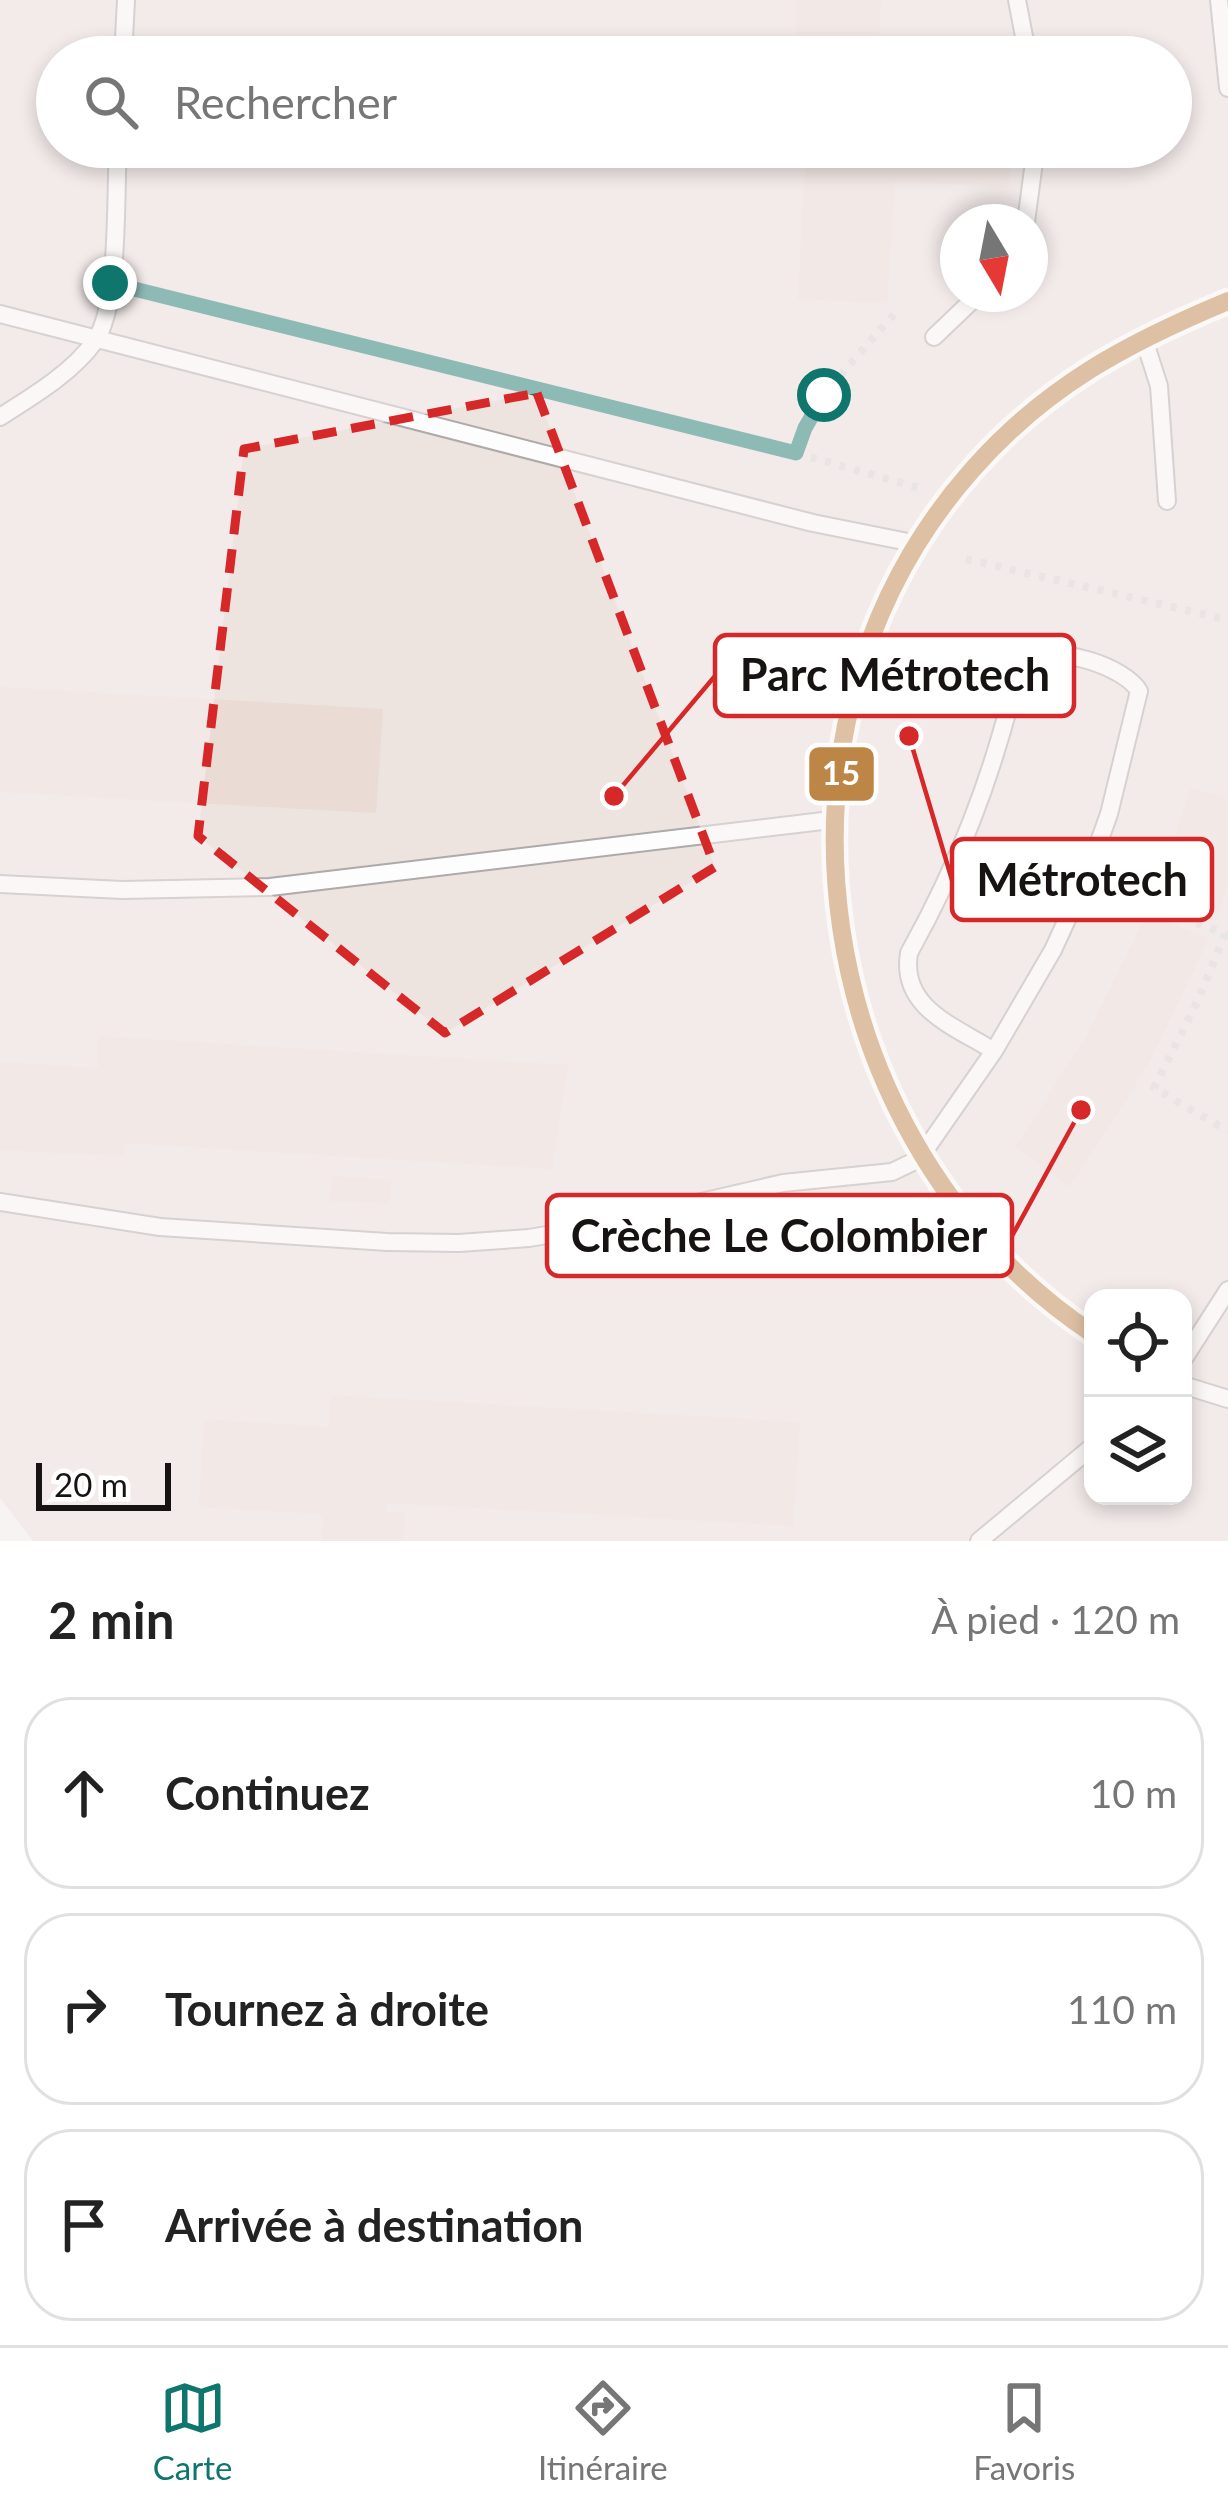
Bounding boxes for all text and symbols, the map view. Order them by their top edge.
search box [36,36,1192,168]
icon: search [78,69,144,135]
text: Rechercher [174,75,397,129]
north arrow [940,204,1048,312]
route end [83,256,137,310]
route start [797,368,851,422]
callout: Parc Métrotech [715,635,1074,716]
text: Parc Métrotech [740,647,1050,701]
line badge: 15 [807,745,876,803]
text: 15 [822,752,860,792]
callout: Métrotech [952,839,1212,920]
text: Métrotech [976,852,1188,906]
callout: Crèche Le Colombier [547,1195,1012,1276]
text: Crèche Le Colombier [571,1208,988,1262]
map controls [1084,1289,1192,1505]
button: locate [1084,1289,1192,1397]
button: layers [1084,1397,1192,1505]
scale bar [36,1457,171,1510]
text: 20 m [54,1464,128,1504]
text: 2 min [48,1589,174,1650]
text: À pied · 120 m [931,1596,1180,1642]
icon: ahead [51,1760,117,1826]
text: Continuez [165,1766,370,1820]
text: 10 m [1090,1770,1177,1816]
icon: right [51,1976,117,2042]
text: Tournez à droite [165,1982,489,2036]
text: 110 m [1067,1986,1177,2032]
icon: arrive [51,2192,117,2258]
text: Arrivée à destination [165,2198,583,2252]
tab: Carte [153,2375,232,2487]
tab: Itinéraire [538,2375,668,2487]
tab: Favoris [973,2375,1075,2487]

